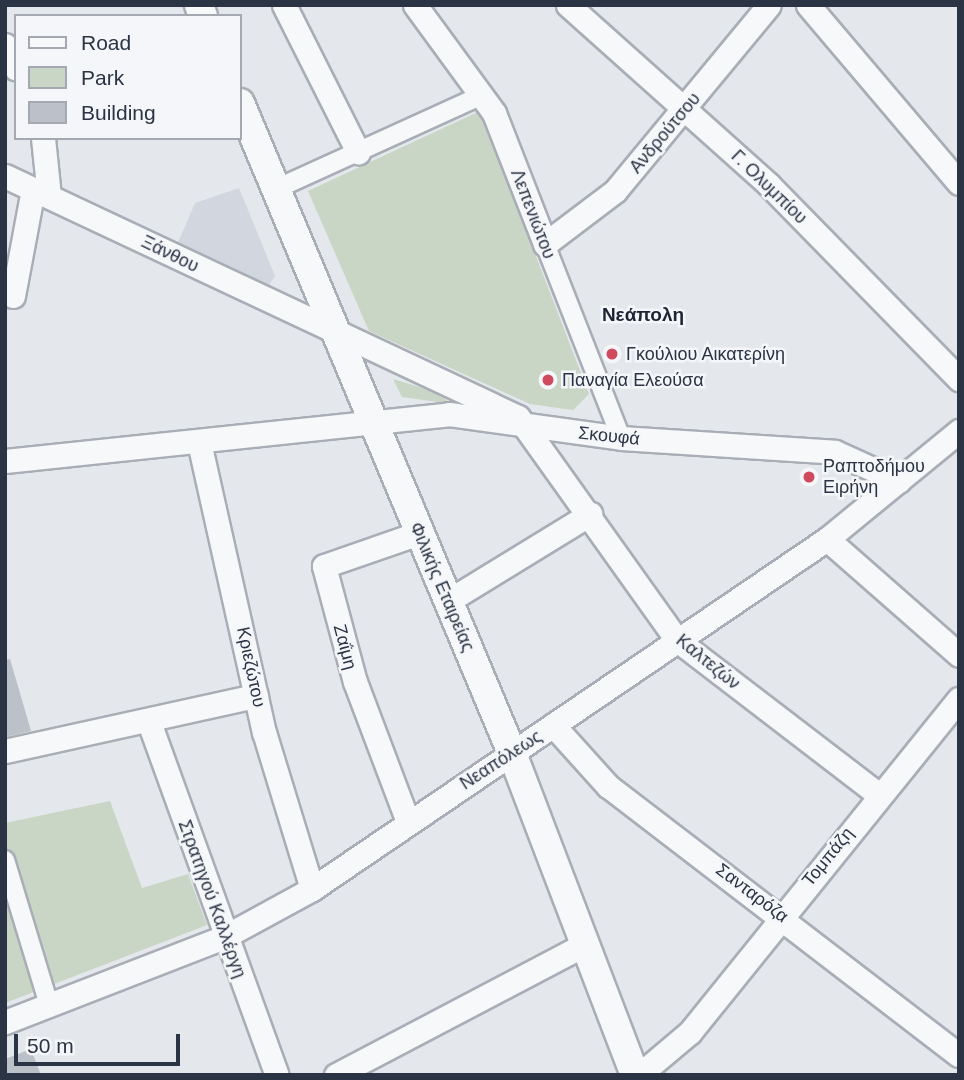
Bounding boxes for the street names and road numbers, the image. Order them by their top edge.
street label: Ανδρούτσου [625,88,705,178]
street label: Γ. Ολυμπίου [727,146,811,228]
street label: Λεπενιώτου [506,166,560,262]
street label: Ξάνθου [138,231,202,277]
street label: Σκουφά [577,422,641,450]
street label: Φιλικής Εταιρείας [405,519,479,655]
street label: Ζαΐμη [329,622,361,672]
street label: Κριεζώτου [232,625,270,709]
street label: Καλτεζών [672,630,744,694]
street label: Νεαπόλεως [456,726,546,794]
street label: Στρατηγού Καλλέργη [173,817,251,981]
street label: Τομπάζη [798,823,858,891]
street label: Σανταρόζα [711,859,793,927]

